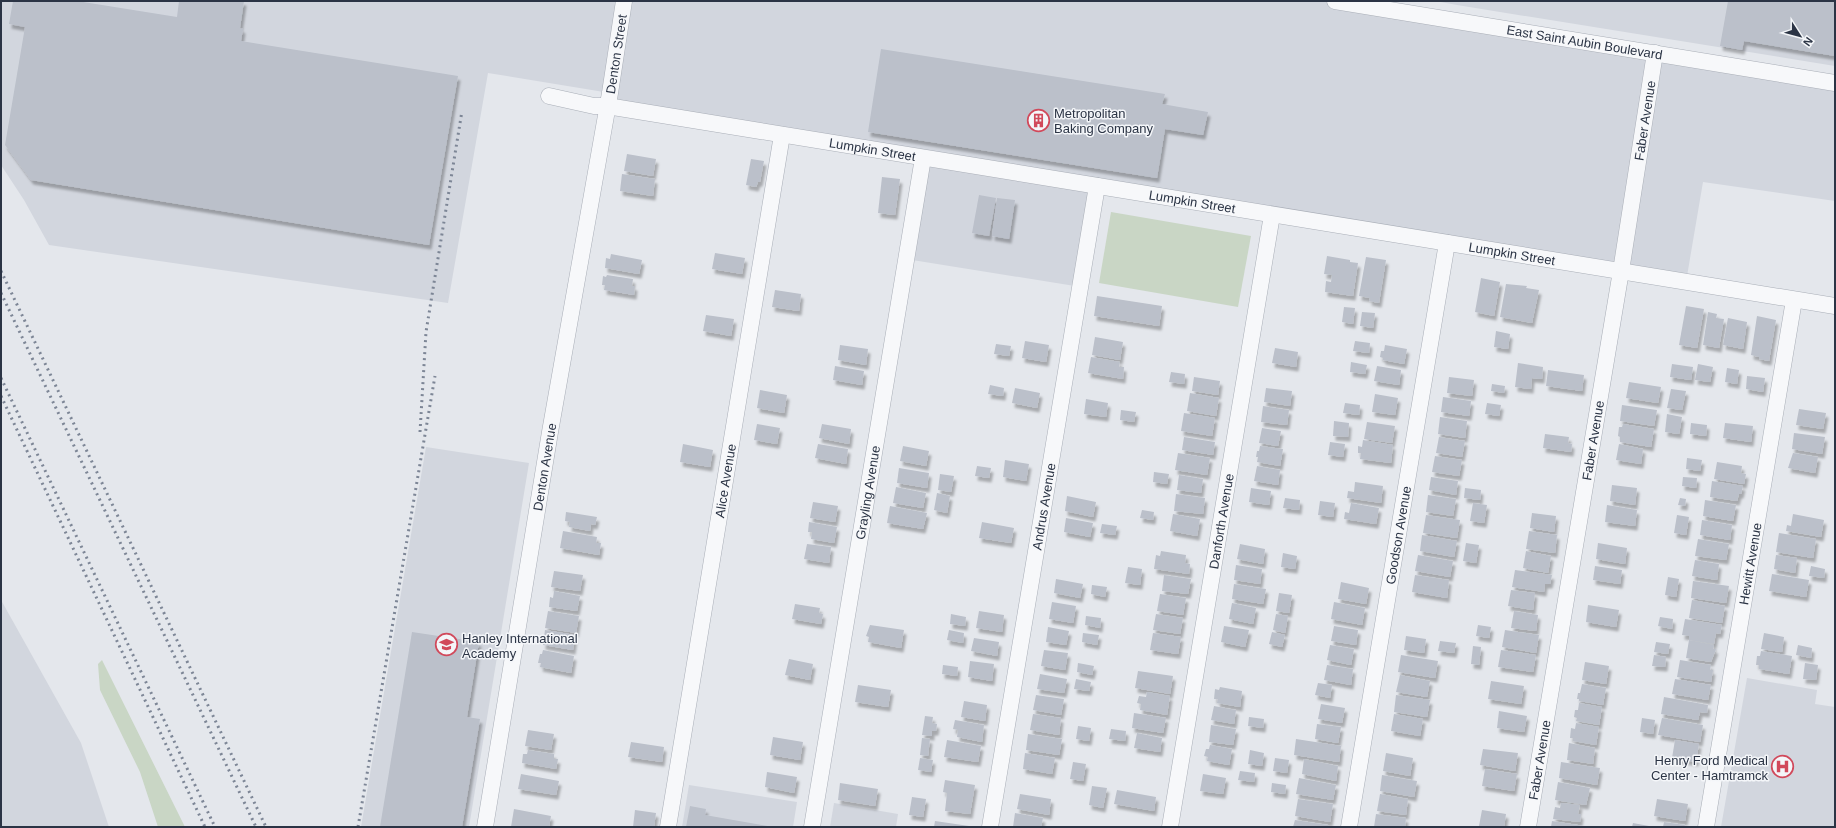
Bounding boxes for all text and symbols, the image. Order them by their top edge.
street label: Denton Street [602,13,629,95]
north arrow [1780,16,1820,56]
street label: East Saint Aubin Boulevard [1506,22,1664,62]
text: N [1801,35,1815,49]
street label: Faber Avenue [1631,79,1658,162]
place label: Metropolitan Baking Company [1054,106,1153,136]
building icon: Metropolitan Baking Company [1025,107,1051,133]
street label: Lumpkin Street [828,135,917,164]
street label: Lumpkin Street [1148,187,1237,216]
street label: Lumpkin Street [1468,239,1557,268]
street label: Faber Avenue [1579,399,1607,481]
street label: Denton Avenue [530,422,559,512]
street label: Alice Avenue [712,442,739,519]
street label: Grayling Avenue [852,444,883,541]
street label: Andrus Avenue [1029,462,1058,551]
street label: Danforth Avenue [1206,472,1236,570]
street label: Goodson Avenue [1382,485,1414,585]
street label: Hewitt Avenue [1736,522,1764,606]
place label: Hanley International Academy [462,631,578,661]
school or university icon: Hanley International Academy [433,632,459,658]
street label: Faber Avenue [1525,719,1553,801]
place label: Henry Ford Medical Center - Hamtramck [1651,753,1768,783]
hospital icon: Henry Ford Medical Center - Hamtramck [1770,754,1796,780]

